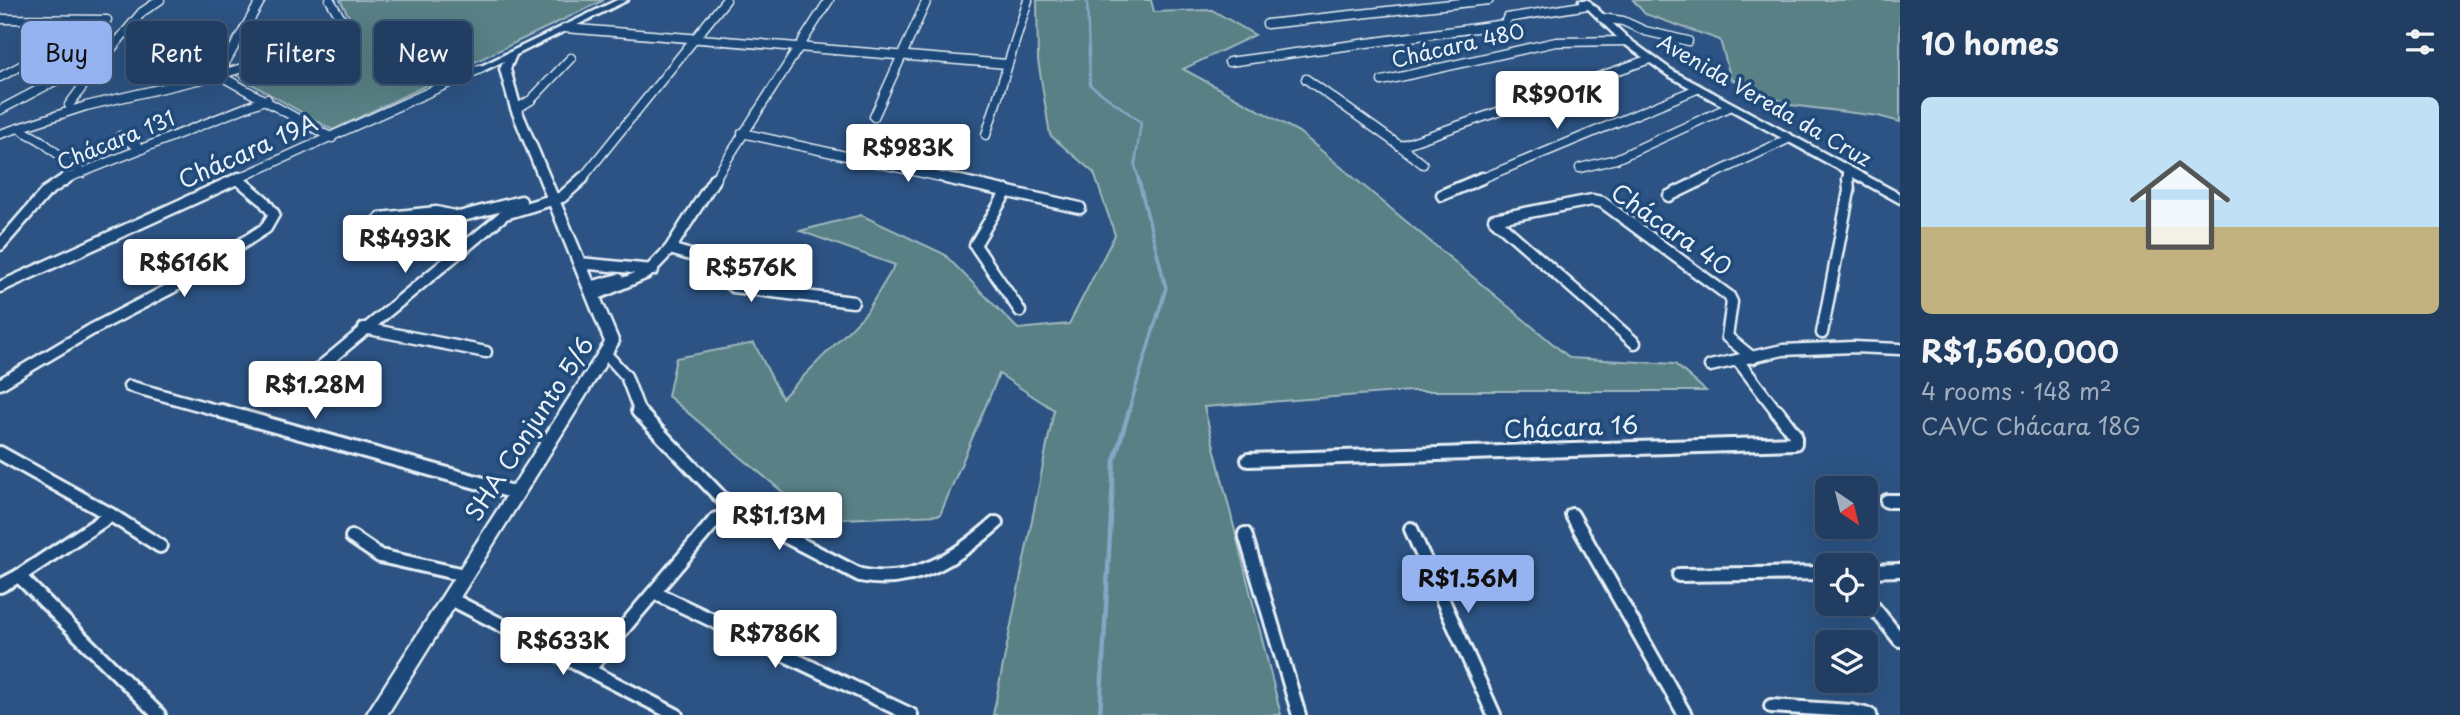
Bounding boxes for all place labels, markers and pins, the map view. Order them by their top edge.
pin: R$901K [1500,72,1614,131]
pin: R$983K [851,124,965,184]
pin: R$493K [348,216,462,275]
pin: R$616K [127,240,241,299]
pin: R$576K [694,244,808,304]
pin: R$1.28M [250,362,380,421]
pin: R$1.13M [714,492,844,552]
pin: R$1.56M [1403,556,1533,615]
pin: R$786K [718,610,832,670]
pin: R$633K [506,618,620,677]

